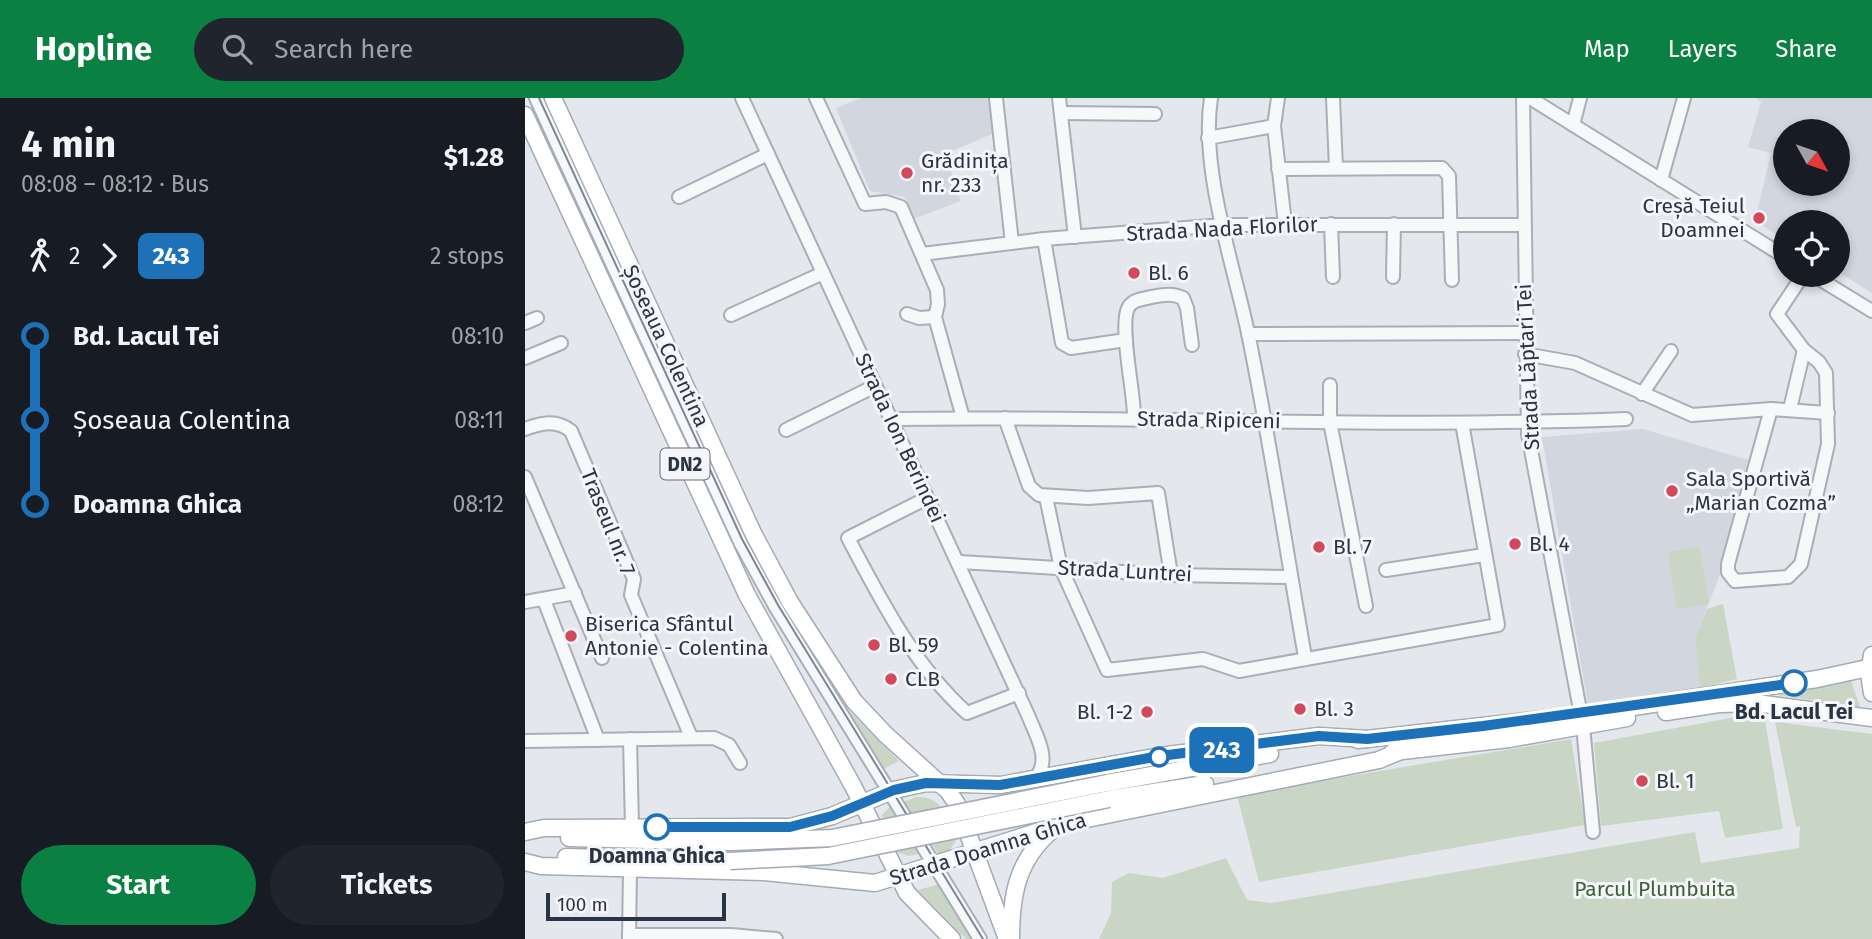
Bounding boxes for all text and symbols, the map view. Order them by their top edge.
search box [194,18,684,81]
text: Hopline [35,29,152,69]
icon: search [218,30,256,68]
text: Search here [274,34,413,65]
text: Map [1584,35,1630,63]
text: Layers [1668,35,1737,63]
text: Share [1775,35,1837,63]
north arrow [1773,119,1850,196]
map controls [1773,119,1850,287]
text: 4 min [21,121,116,167]
text: $1.28 [444,142,504,173]
place label: Grădinița nr. 233 [921,148,1009,198]
marker: Grădinița nr. 233 [899,165,915,181]
text: 08:08 – 08:12 · Bus [21,170,209,198]
place label: Creșă Teiul Doamnei [1643,193,1745,243]
marker: Creșă Teiul Doamnei [1751,210,1767,226]
button: locate [1773,210,1850,287]
street label: Strada Nada Florilor [1126,211,1318,247]
icon: walk [21,237,59,275]
icon: forward [90,237,128,275]
text: 2 [69,242,80,270]
text: 243 [152,242,190,270]
text: 2 stops [430,242,504,270]
place label: Bl. 6 [1148,260,1189,286]
street label: Șoseaua Colentina [617,261,715,431]
marker: Bl. 6 [1126,265,1142,281]
street label: Strada Lăptari Tei [1511,283,1545,451]
text: Bd. Lacul Tei [73,321,220,352]
text: 08:10 [451,322,504,350]
street label: Strada Ion Berindei [849,349,951,527]
text: Șoseaua Colentina [73,405,291,436]
text: 08:11 [454,406,504,434]
street label: Strada Ripiceni [1137,406,1281,434]
road number: DN2 [661,448,709,480]
street label: Traseul nr. 7 [575,465,641,579]
place label: Sala Sportivă „Marian Cozma” [1686,466,1836,516]
marker: Sala Sportivă „Marian Cozma” [1664,483,1680,499]
text: Doamna Ghica [73,489,242,520]
text: 08:12 [453,490,504,518]
place label: Bl. 4 [1529,531,1570,557]
place label: Bl. 7 [1333,534,1372,560]
marker: Bl. 4 [1507,536,1523,552]
marker: Bl. 7 [1311,539,1327,555]
street label: Strada Luntrei [1057,554,1193,588]
place label: Biserica Sfântul Antonie - Colentina [585,611,769,661]
marker: Biserica Sfântul Antonie - Colentina [563,628,579,644]
place label: Bl. 59 [888,632,939,658]
marker: Bl. 59 [866,637,882,653]
place label: CLB [905,666,940,692]
marker: Bd. Lacul Tei [1781,670,1807,696]
marker: CLB [883,671,899,687]
place label: Bl. 3 [1314,696,1354,722]
place label: Bl. 1-2 [1077,699,1133,725]
place label: Bd. Lacul Tei [1735,699,1853,725]
marker: Bl. 3 [1292,701,1308,717]
marker: Bl. 1-2 [1139,704,1155,720]
line badge: 243 [1182,727,1262,773]
text: 243 [1203,736,1241,764]
unlabelled marker [1149,747,1169,767]
place label: Bl. 1 [1656,768,1695,794]
marker: Bl. 1 [1634,773,1650,789]
street label: Strada Doamna Ghica [886,807,1090,891]
marker: Doamna Ghica [644,814,670,840]
place label: Doamna Ghica [589,843,725,869]
button: Start [21,845,256,925]
button: Tickets [270,845,504,925]
park label: Parcul Plumbuita [1574,876,1736,902]
scale bar [546,890,726,922]
text: 100 m [557,893,608,916]

